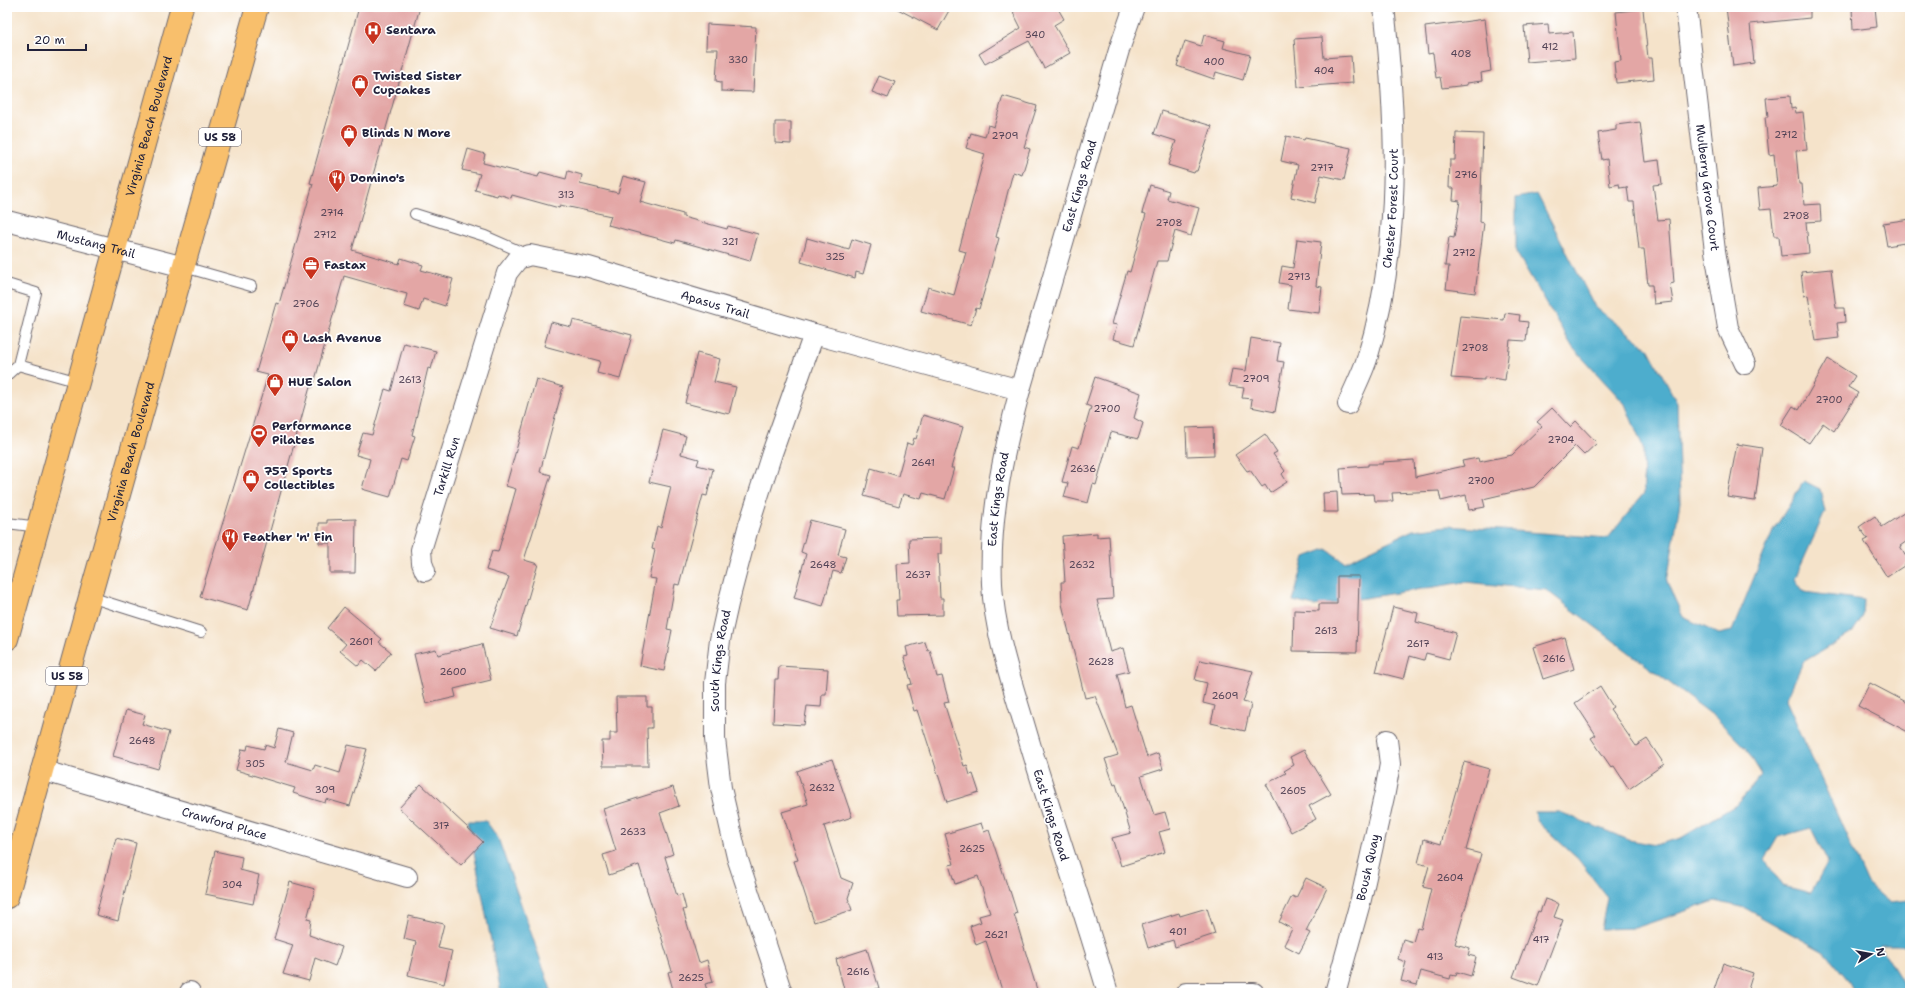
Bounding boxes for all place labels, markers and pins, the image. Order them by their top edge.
hospital icon: Sentara [363,20,383,45]
place label: Sentara [386,22,436,38]
place label: Twisted Sister Cupcakes [373,68,462,98]
shop icon: Twisted Sister Cupcakes [350,73,370,98]
shop icon: Blinds N More [339,123,359,148]
place label: Blinds N More [362,125,451,141]
restaurant icon: Domino's [327,168,347,193]
place label: Domino's [350,170,405,186]
office icon: Fastax [301,255,321,280]
place label: Fastax [324,257,366,273]
shop icon: Lash Avenue [280,328,300,353]
place label: Lash Avenue [303,330,382,346]
shop icon: HUE Salon [265,372,285,397]
place label: HUE Salon [288,374,352,390]
place label: Performance Pilates [272,418,352,448]
sports icon: Performance Pilates [249,423,269,448]
place label: 757 Sports Collectibles [264,463,335,493]
shop icon: 757 Sports Collectibles [241,468,261,493]
restaurant icon: Feather 'n' Fin [220,527,240,552]
place label: Feather 'n' Fin [243,529,332,545]

